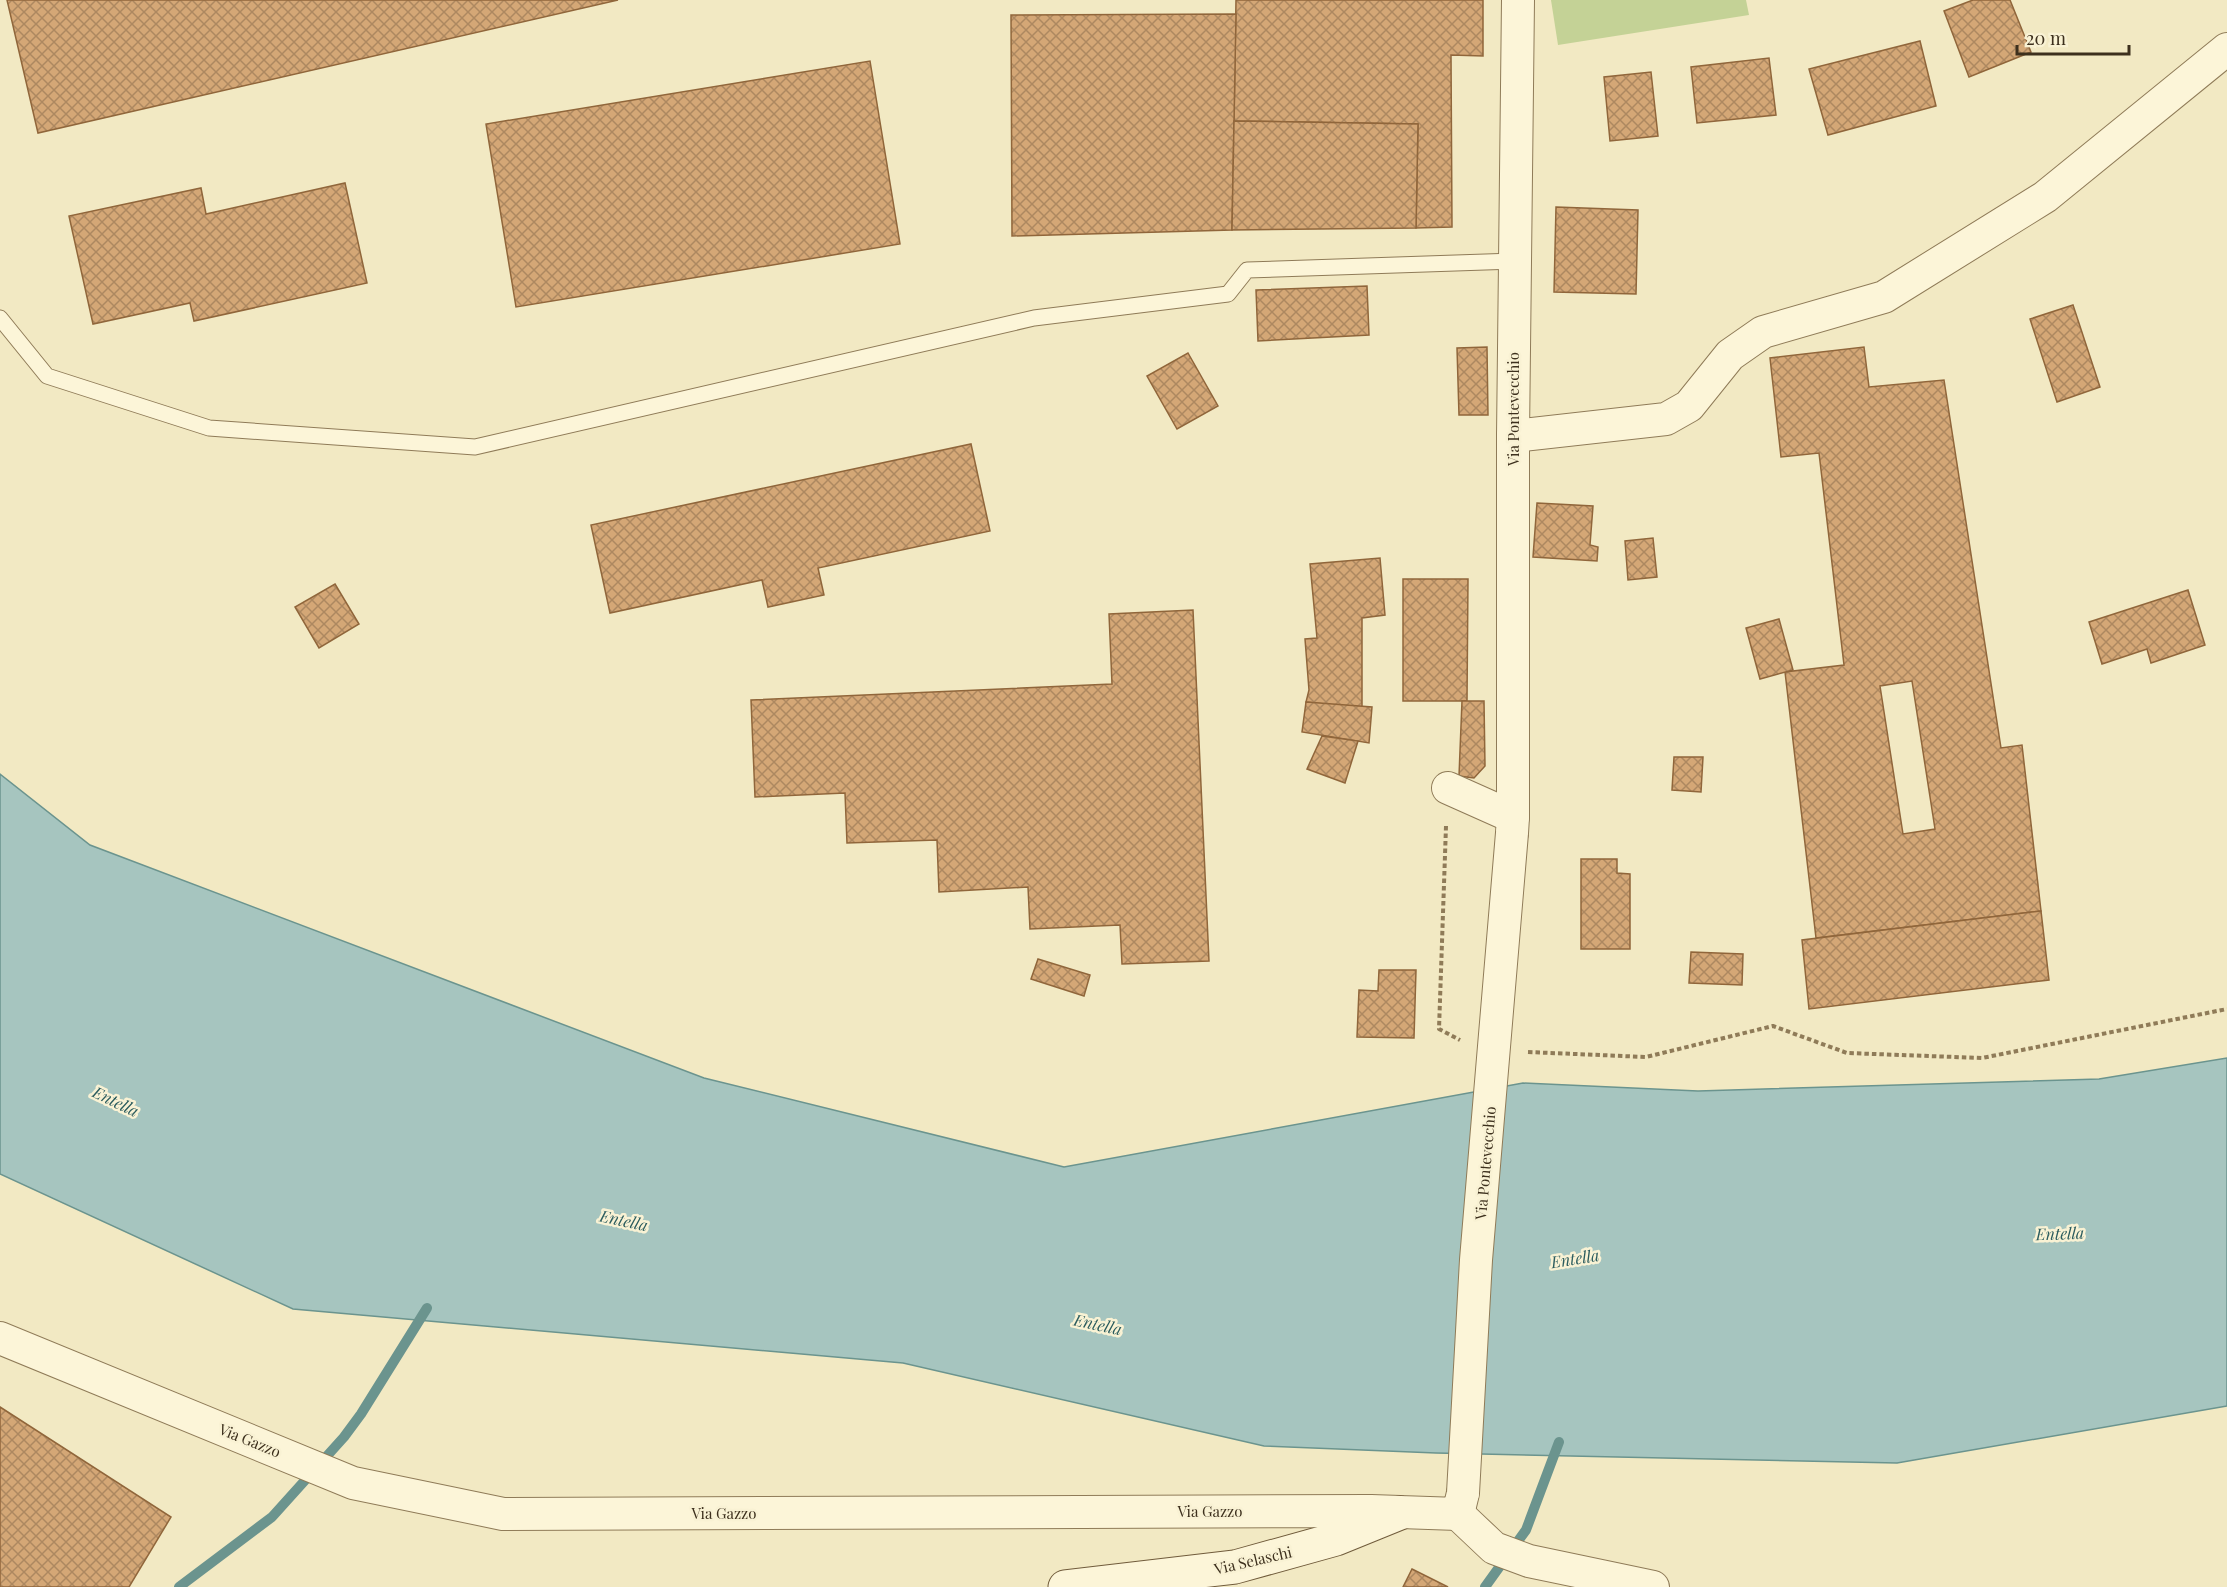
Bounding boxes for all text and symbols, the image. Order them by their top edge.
scale bar [2017,18,2130,56]
text: 20 m [2026,26,2066,50]
street label: Via Pontevecchio [1503,352,1523,467]
water label: Entella [89,1080,142,1121]
street label: Via Pontevecchio [1470,1105,1500,1222]
water label: Entella [597,1204,650,1235]
water label: Entella [2034,1222,2085,1244]
water label: Entella [1548,1244,1601,1272]
water label: Entella [1071,1308,1124,1339]
street label: Via Gazzo [215,1418,284,1461]
street label: Via Gazzo [1177,1501,1242,1521]
street label: Via Gazzo [691,1503,756,1523]
street label: Via Selaschi [1211,1541,1294,1579]

